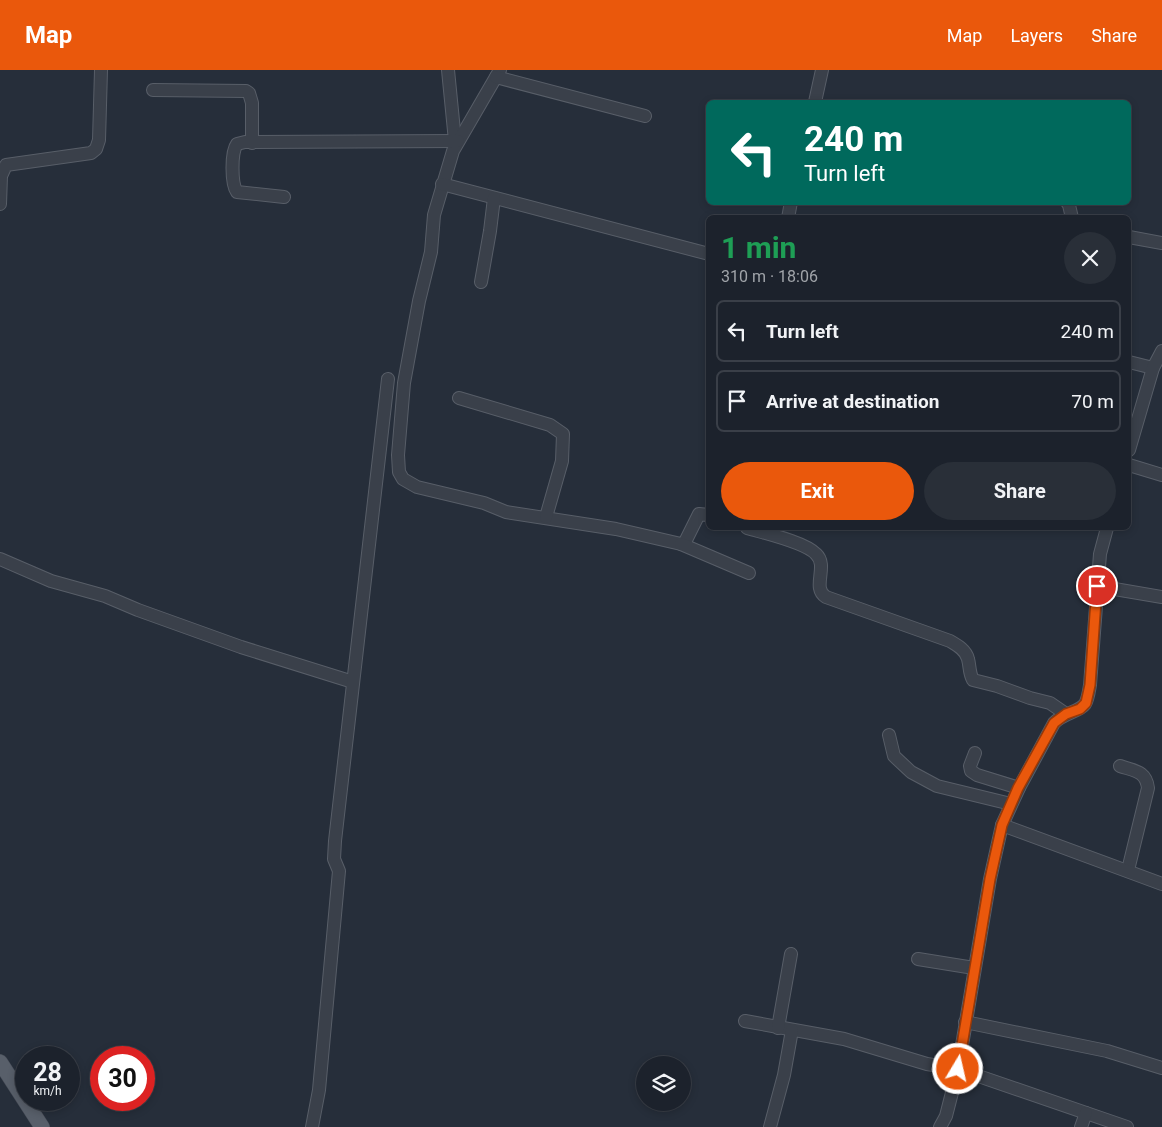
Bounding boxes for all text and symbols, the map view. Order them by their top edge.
text: Map [25,21,72,49]
text: Map [947,25,982,46]
text: Layers [1010,25,1063,46]
text: Share [1091,25,1137,46]
text: 240 m [804,119,903,160]
icon: left [721,120,786,185]
text: Turn left [804,161,885,186]
text: 1 min [721,230,796,265]
button: close [1064,232,1116,284]
text: 310 m · 18:06 [721,267,818,286]
icon: left [723,317,751,345]
text: Turn left [766,320,839,343]
text: 240 m [1061,320,1114,343]
icon: arrive [723,387,751,415]
text: Arrive at destination [766,390,939,413]
text: 70 m [1071,390,1114,413]
button: Exit [721,462,914,520]
button: Share [924,462,1116,520]
pin [1076,565,1118,607]
icon: arrive [1083,572,1111,600]
position arrow [931,1042,983,1094]
speed limit sign: 30 [90,1046,155,1111]
map controls [636,1056,691,1111]
button: layers [636,1056,691,1111]
text: 28 [33,1058,62,1087]
text: km/h [33,1084,62,1098]

